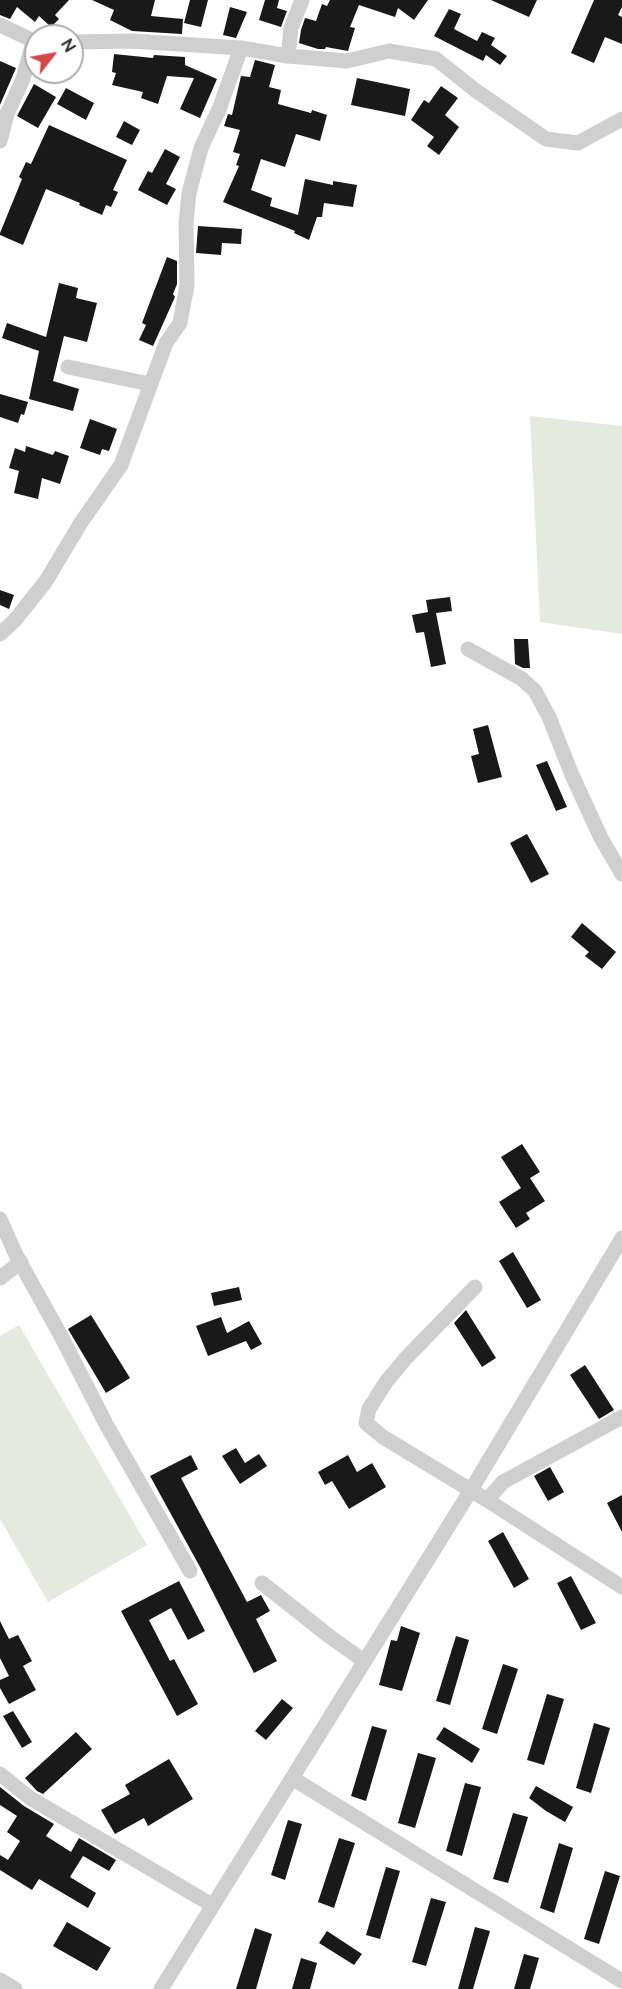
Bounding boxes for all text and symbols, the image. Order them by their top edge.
north arrow [24,24,84,84]
text: N [57,35,79,56]

